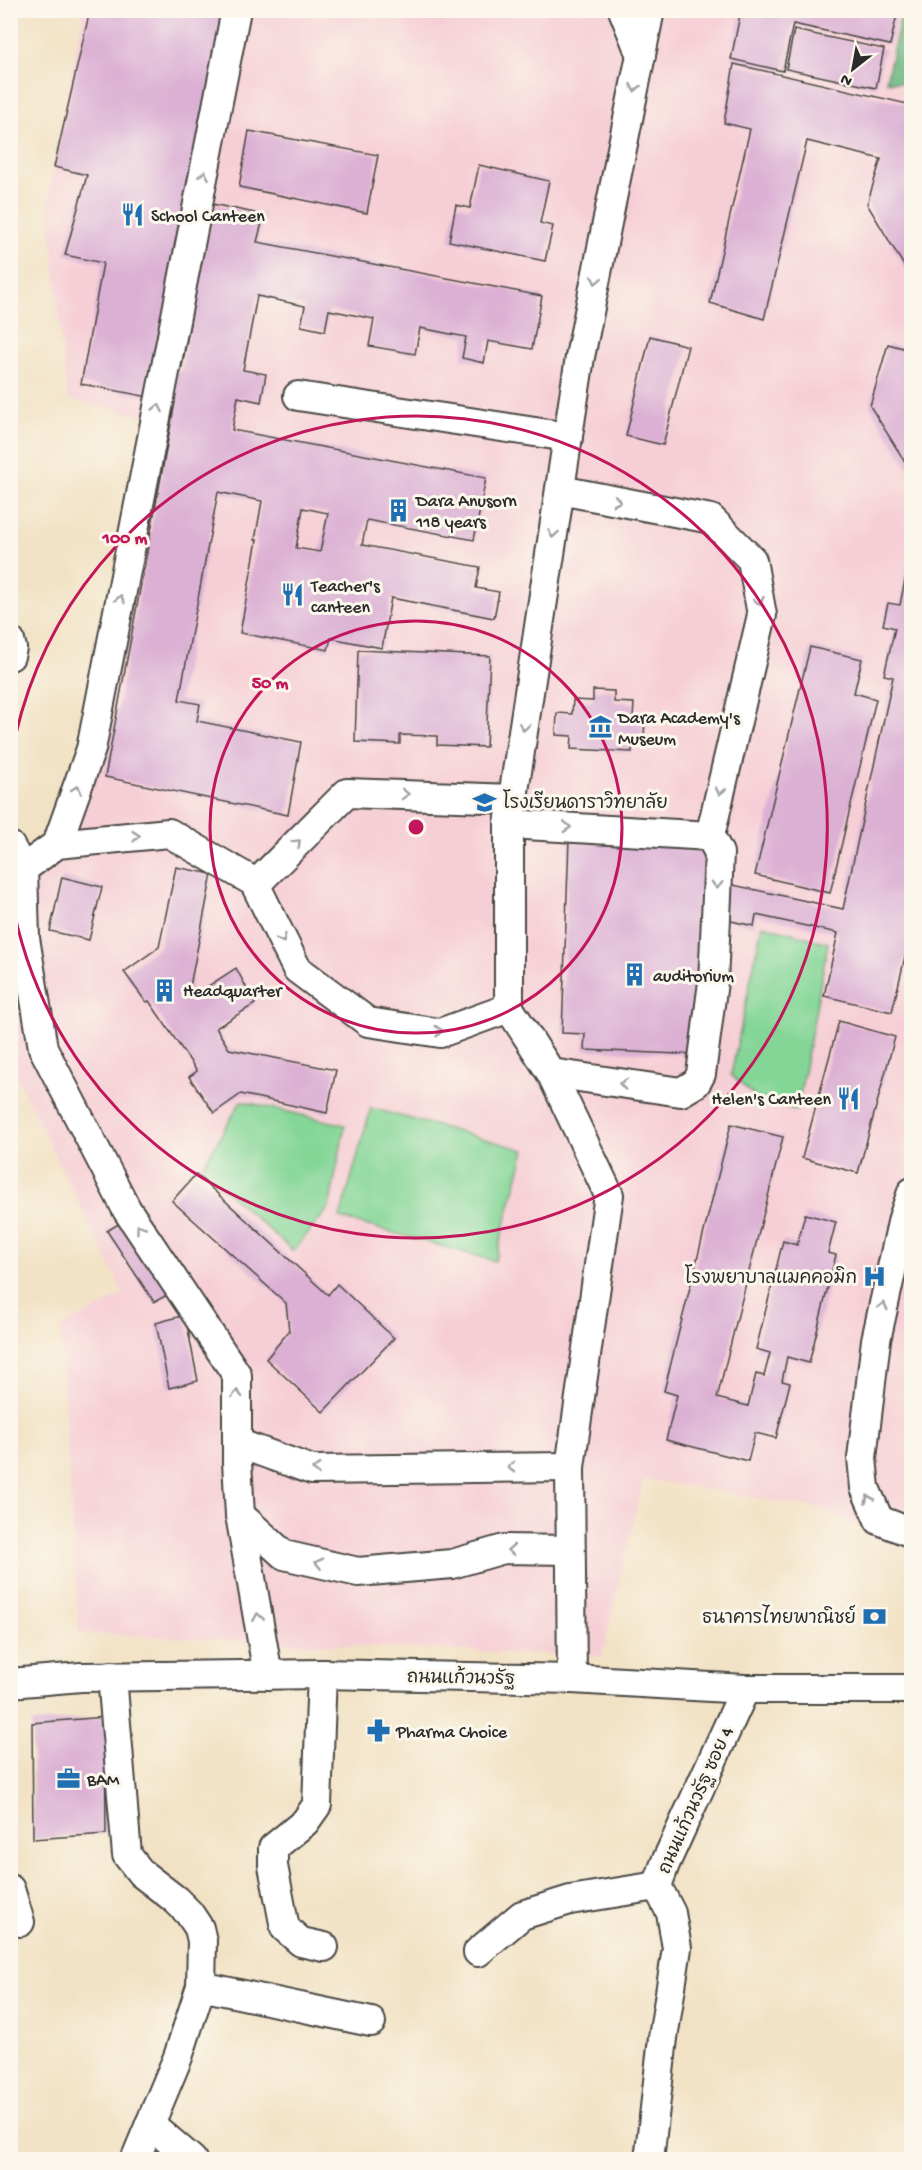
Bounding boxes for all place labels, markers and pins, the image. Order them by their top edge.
restaurant icon: School Canteen [120,202,146,228]
place label: School Canteen [151,207,265,228]
place label: Dara Anusorn 118 years [415,492,517,534]
building icon: Dara Anusorn 118 years [385,497,411,523]
place label: Teacher's canteen [310,577,381,619]
restaurant icon: Teacher's canteen [280,582,306,608]
place label: Dara Academy's Museum [617,709,741,751]
museum icon: Dara Academy's Museum [587,714,613,740]
school or university icon: โรงเรียนดาราวิทยาลัย [472,789,498,815]
place label: โรงเรียนดาราวิทยาลัย [503,789,668,815]
centre of rings [406,817,426,837]
building icon: auditorium [622,962,648,988]
place label: auditorium [653,967,734,988]
building icon: Headquarter [152,977,178,1003]
place label: Headquarter [183,982,283,1003]
restaurant icon: Helen's Canteen [836,1085,862,1111]
place label: Helen's Canteen [711,1090,831,1111]
place label: โรงพยาบาลแมคคอมิก [685,1264,857,1290]
hospital icon: โรงพยาบาลแมคคอมิก [862,1264,888,1290]
place label: ธนาคารไทยพาณิชย์ [702,1604,856,1630]
bank icon: ธนาคารไทยพาณิชย์ [861,1604,887,1630]
pharmacy icon: Pharma Choice [365,1718,391,1744]
place label: Pharma Choice [395,1723,508,1744]
office icon: BAM [56,1766,82,1792]
place label: BAM [86,1771,120,1792]

